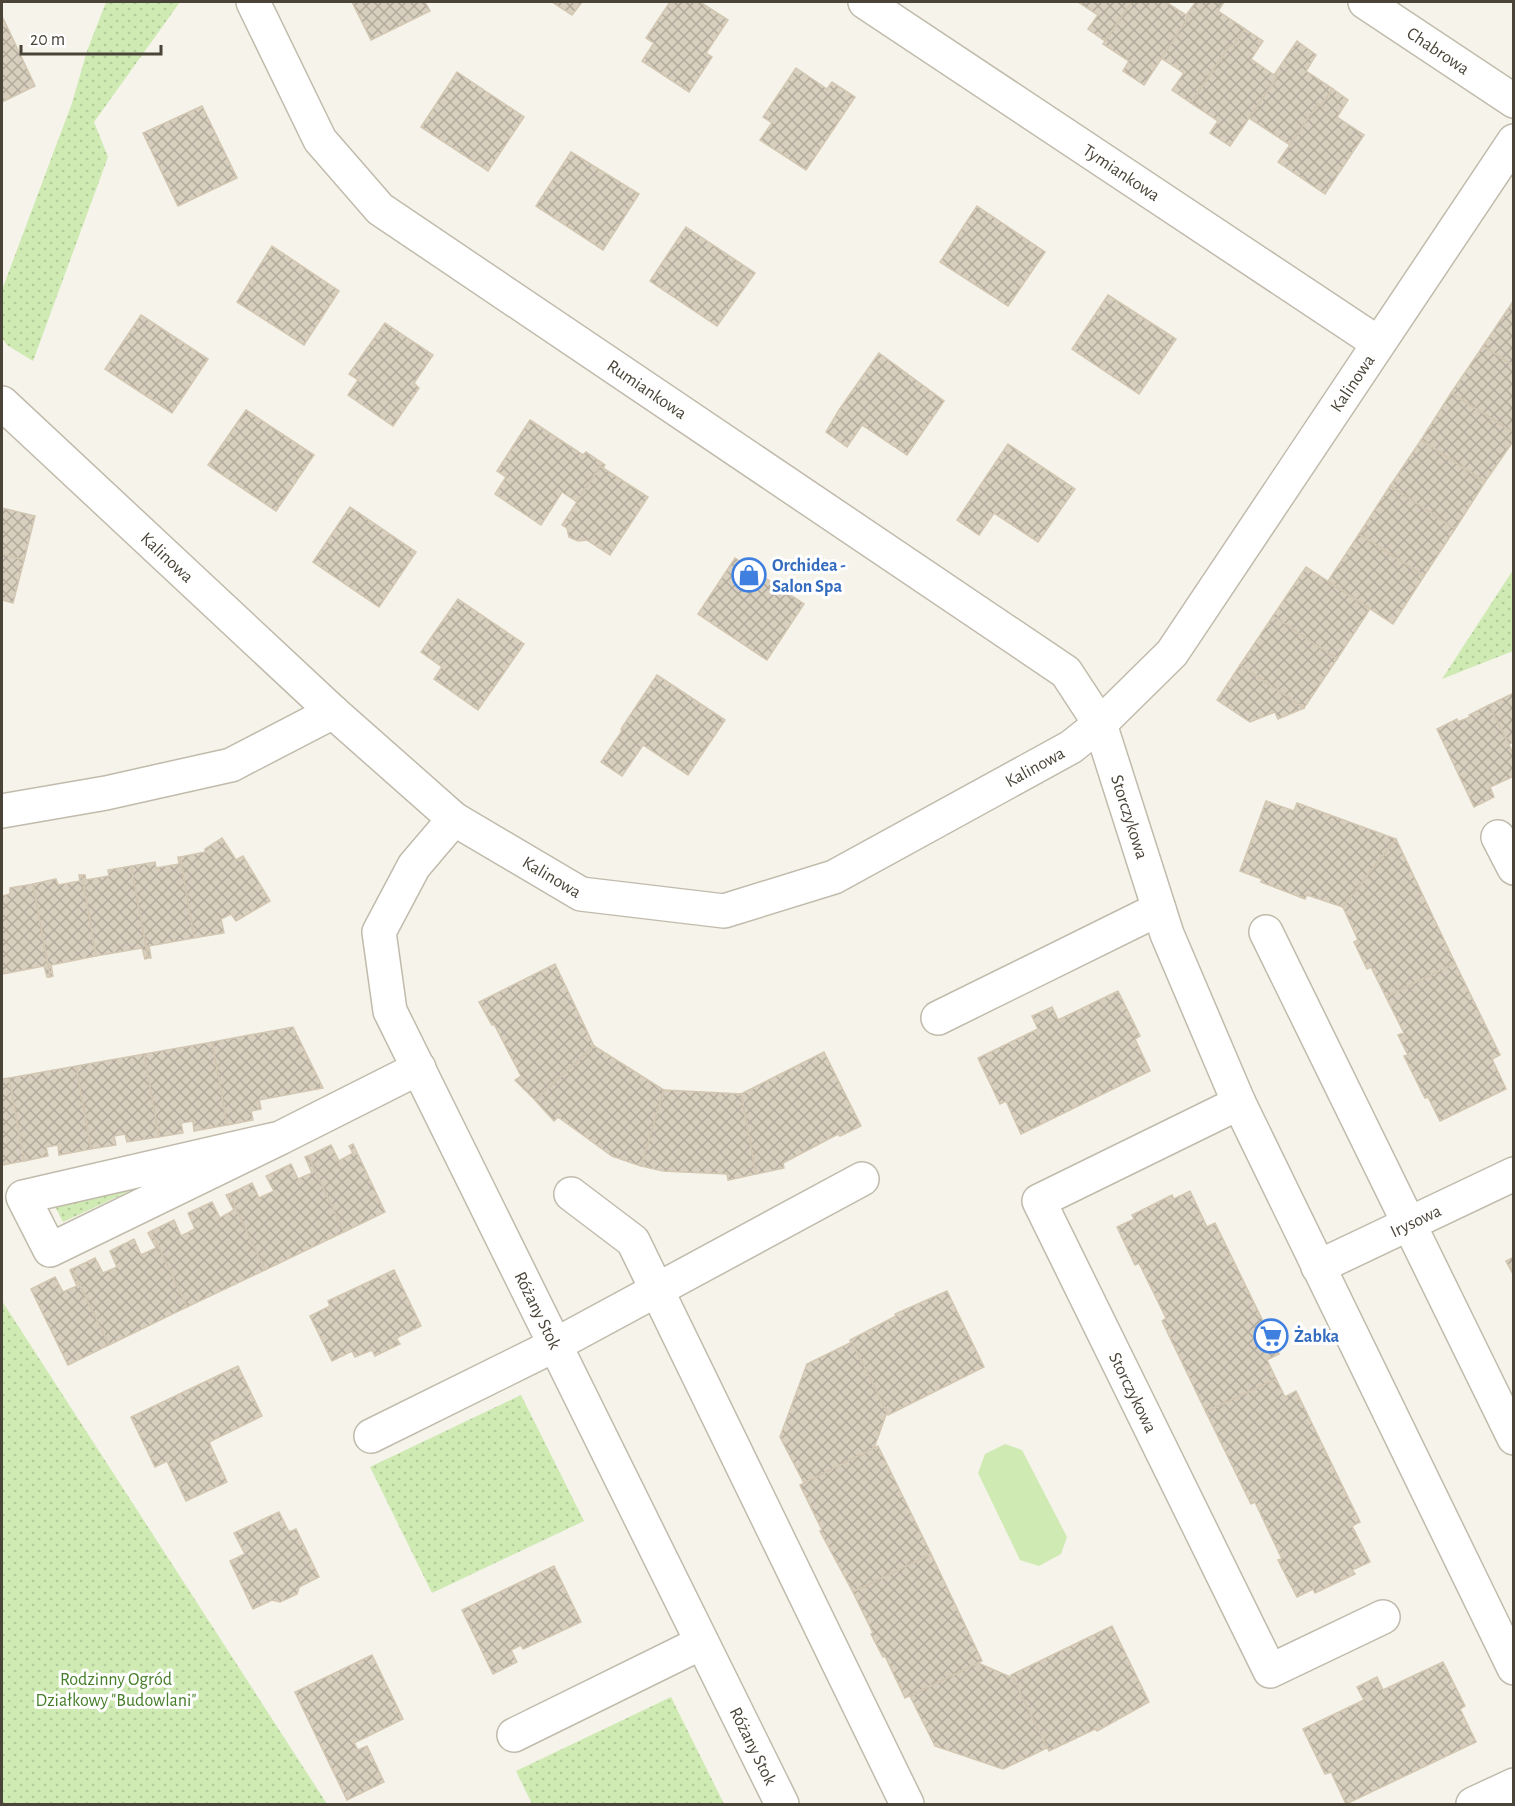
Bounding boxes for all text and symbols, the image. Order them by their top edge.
scale bar [21,18,160,56]
street label: Chabrowa [1403,24,1472,79]
text: 20 m [30,31,65,49]
street label: Tymiankowa [1079,141,1163,205]
street label: Kalinowa [1328,352,1379,416]
street label: Rumiankowa [603,357,689,423]
street label: Kalinowa [137,529,196,587]
shop icon: Orchidea - Salon Spa [731,557,767,593]
place label: Orchidea - Salon Spa [772,557,846,596]
street label: Kalinowa [1003,744,1068,791]
street label: Storczykowa [1107,773,1150,861]
street label: Kalinowa [519,853,584,902]
street label: Irysowa [1388,1202,1444,1241]
street label: Różany Stok [510,1269,564,1353]
supermarket icon: Żabka [1253,1318,1289,1354]
place label: Żabka [1294,1325,1340,1346]
street label: Storczykowa [1105,1350,1159,1436]
park label: Rodzinny Ogród Działkowy "Budowlani" [36,1671,196,1710]
street label: Różany Stok [726,1705,779,1789]

